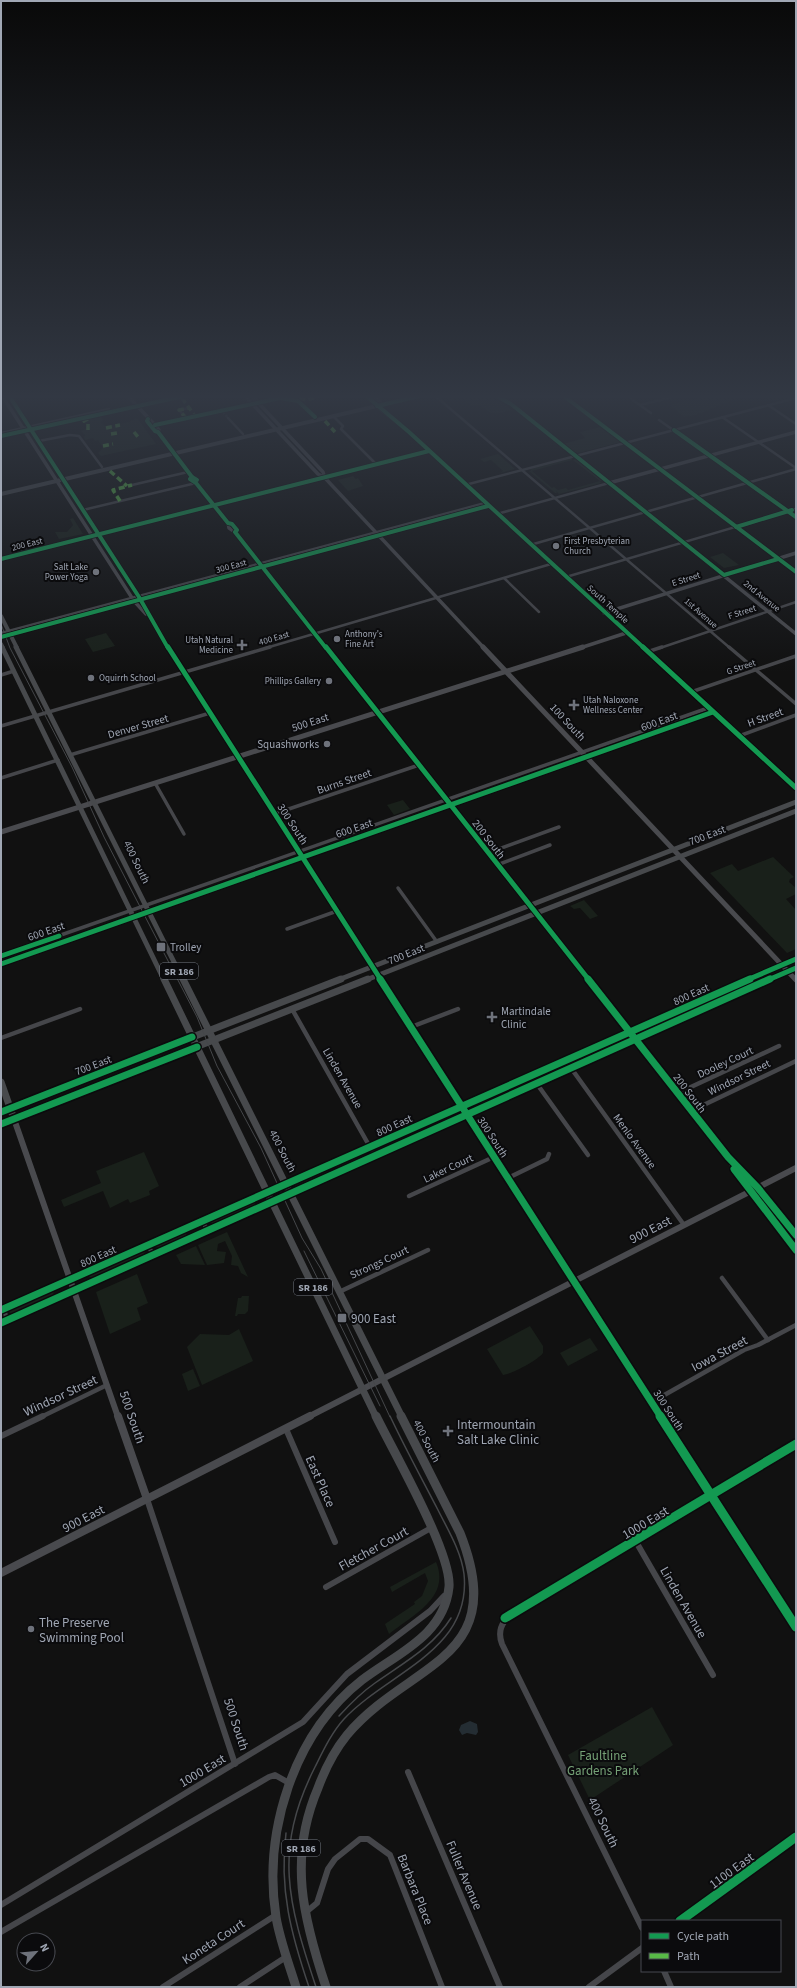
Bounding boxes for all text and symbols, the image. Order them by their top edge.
street label: 200 East [10,534,44,555]
place label: First Presbyterian Church [564,535,630,558]
marker: First Presbyterian Church [551,541,561,551]
street label: 300 East [214,556,248,577]
place label: Salt Lake Power Yoga [45,561,89,584]
marker: Salt Lake Power Yoga [91,567,101,577]
street label: E Street [670,569,702,590]
street label: 2nd Avenue [741,578,783,616]
street label: South Temple [584,582,632,627]
street label: 1st Avenue [681,595,721,632]
street label: F Street [726,602,758,623]
street label: 400 East [257,628,291,649]
place label: Anthony's Fine Art [345,628,383,651]
place label: Utah Natural Medicine [185,634,234,657]
marker: Anthony's Fine Art [332,634,342,644]
marker: Utah Natural Medicine [236,639,248,651]
street label: G Street [725,656,757,678]
place label: Oquirrh School [99,672,156,685]
marker: Oquirrh School [86,673,96,683]
place label: Phillips Gallery [265,675,322,688]
marker: Phillips Gallery [324,676,334,686]
place label: Utah Naloxone Wellness Center [583,694,644,717]
marker: Utah Naloxone Wellness Center [568,699,580,711]
street label: 100 South [546,700,589,744]
street label: H Street [745,704,785,731]
street label: 600 East [639,708,680,735]
street label: 500 East [290,709,331,735]
street label: Denver Street [106,711,170,742]
place label: Squashworks [257,737,319,752]
marker: Squashworks [322,739,332,749]
street label: Burns Street [315,765,374,798]
street label: 300 South [274,801,311,848]
street label: 600 East [334,815,375,842]
street label: 200 South [468,817,509,862]
street label: 700 East [687,822,728,849]
street label: 400 South [120,838,153,886]
street label: 600 East [26,918,67,945]
place label: Trolley [170,940,201,955]
street label: 700 East [386,940,427,969]
marker: Trolley [155,941,167,953]
road number: SR 186 [160,963,198,979]
street label: 800 East [671,980,712,1009]
place label: Martindale Clinic [501,1004,551,1032]
marker: Martindale Clinic [486,1011,498,1023]
street label: Dooley Court [695,1043,756,1082]
street label: Linden Avenue [319,1045,366,1112]
street label: 700 East [73,1052,114,1079]
street label: Windsor Street [706,1056,773,1099]
street label: 200 South [669,1071,710,1116]
street label: 800 East [374,1111,415,1140]
street label: Menlo Avenue [610,1111,660,1172]
street label: 300 South [474,1114,511,1161]
street label: 400 South [265,1127,300,1175]
street label: Laker Court [421,1150,476,1187]
street label: 900 East [626,1211,675,1248]
street label: 800 East [78,1242,119,1271]
street label: Strongs Court [347,1242,411,1283]
road number: SR 186 [294,1279,332,1295]
place label: 900 East [351,1310,397,1328]
marker: 900 East [336,1312,348,1324]
street label: Iowa Street [688,1331,751,1376]
street label: Windsor Street [20,1371,101,1421]
street label: 300 South [650,1387,687,1434]
street label: 500 South [115,1389,149,1446]
place label: Intermountain Salt Lake Clinic [457,1416,539,1449]
street label: 400 South [409,1417,444,1465]
marker: Intermountain Salt Lake Clinic [442,1425,454,1437]
street label: East Place [301,1453,339,1510]
street label: 900 East [59,1500,108,1537]
street label: 1000 East [619,1502,673,1544]
street label: Fletcher Court [335,1522,412,1575]
street label: Linden Avenue [655,1563,711,1642]
place label: The Preserve Swimming Pool [39,1614,124,1647]
marker: The Preserve Swimming Pool [26,1624,36,1634]
street label: 500 South [219,1696,253,1753]
park label: Faultline Gardens Park [567,1747,640,1780]
street label: 1000 East [176,1750,230,1792]
street label: 400 South [583,1794,623,1851]
street label: Fuller Avenue [441,1838,487,1913]
road number: SR 186 [282,1840,320,1856]
street label: 1100 East [705,1848,758,1893]
street label: Barbara Place [393,1851,437,1927]
street label: Koneta Court [179,1914,249,1969]
legend [641,1920,781,1972]
text: Cycle path [677,1928,729,1945]
north arrow [16,1932,56,1972]
text: N [36,1941,53,1954]
text: Path [677,1948,700,1965]

